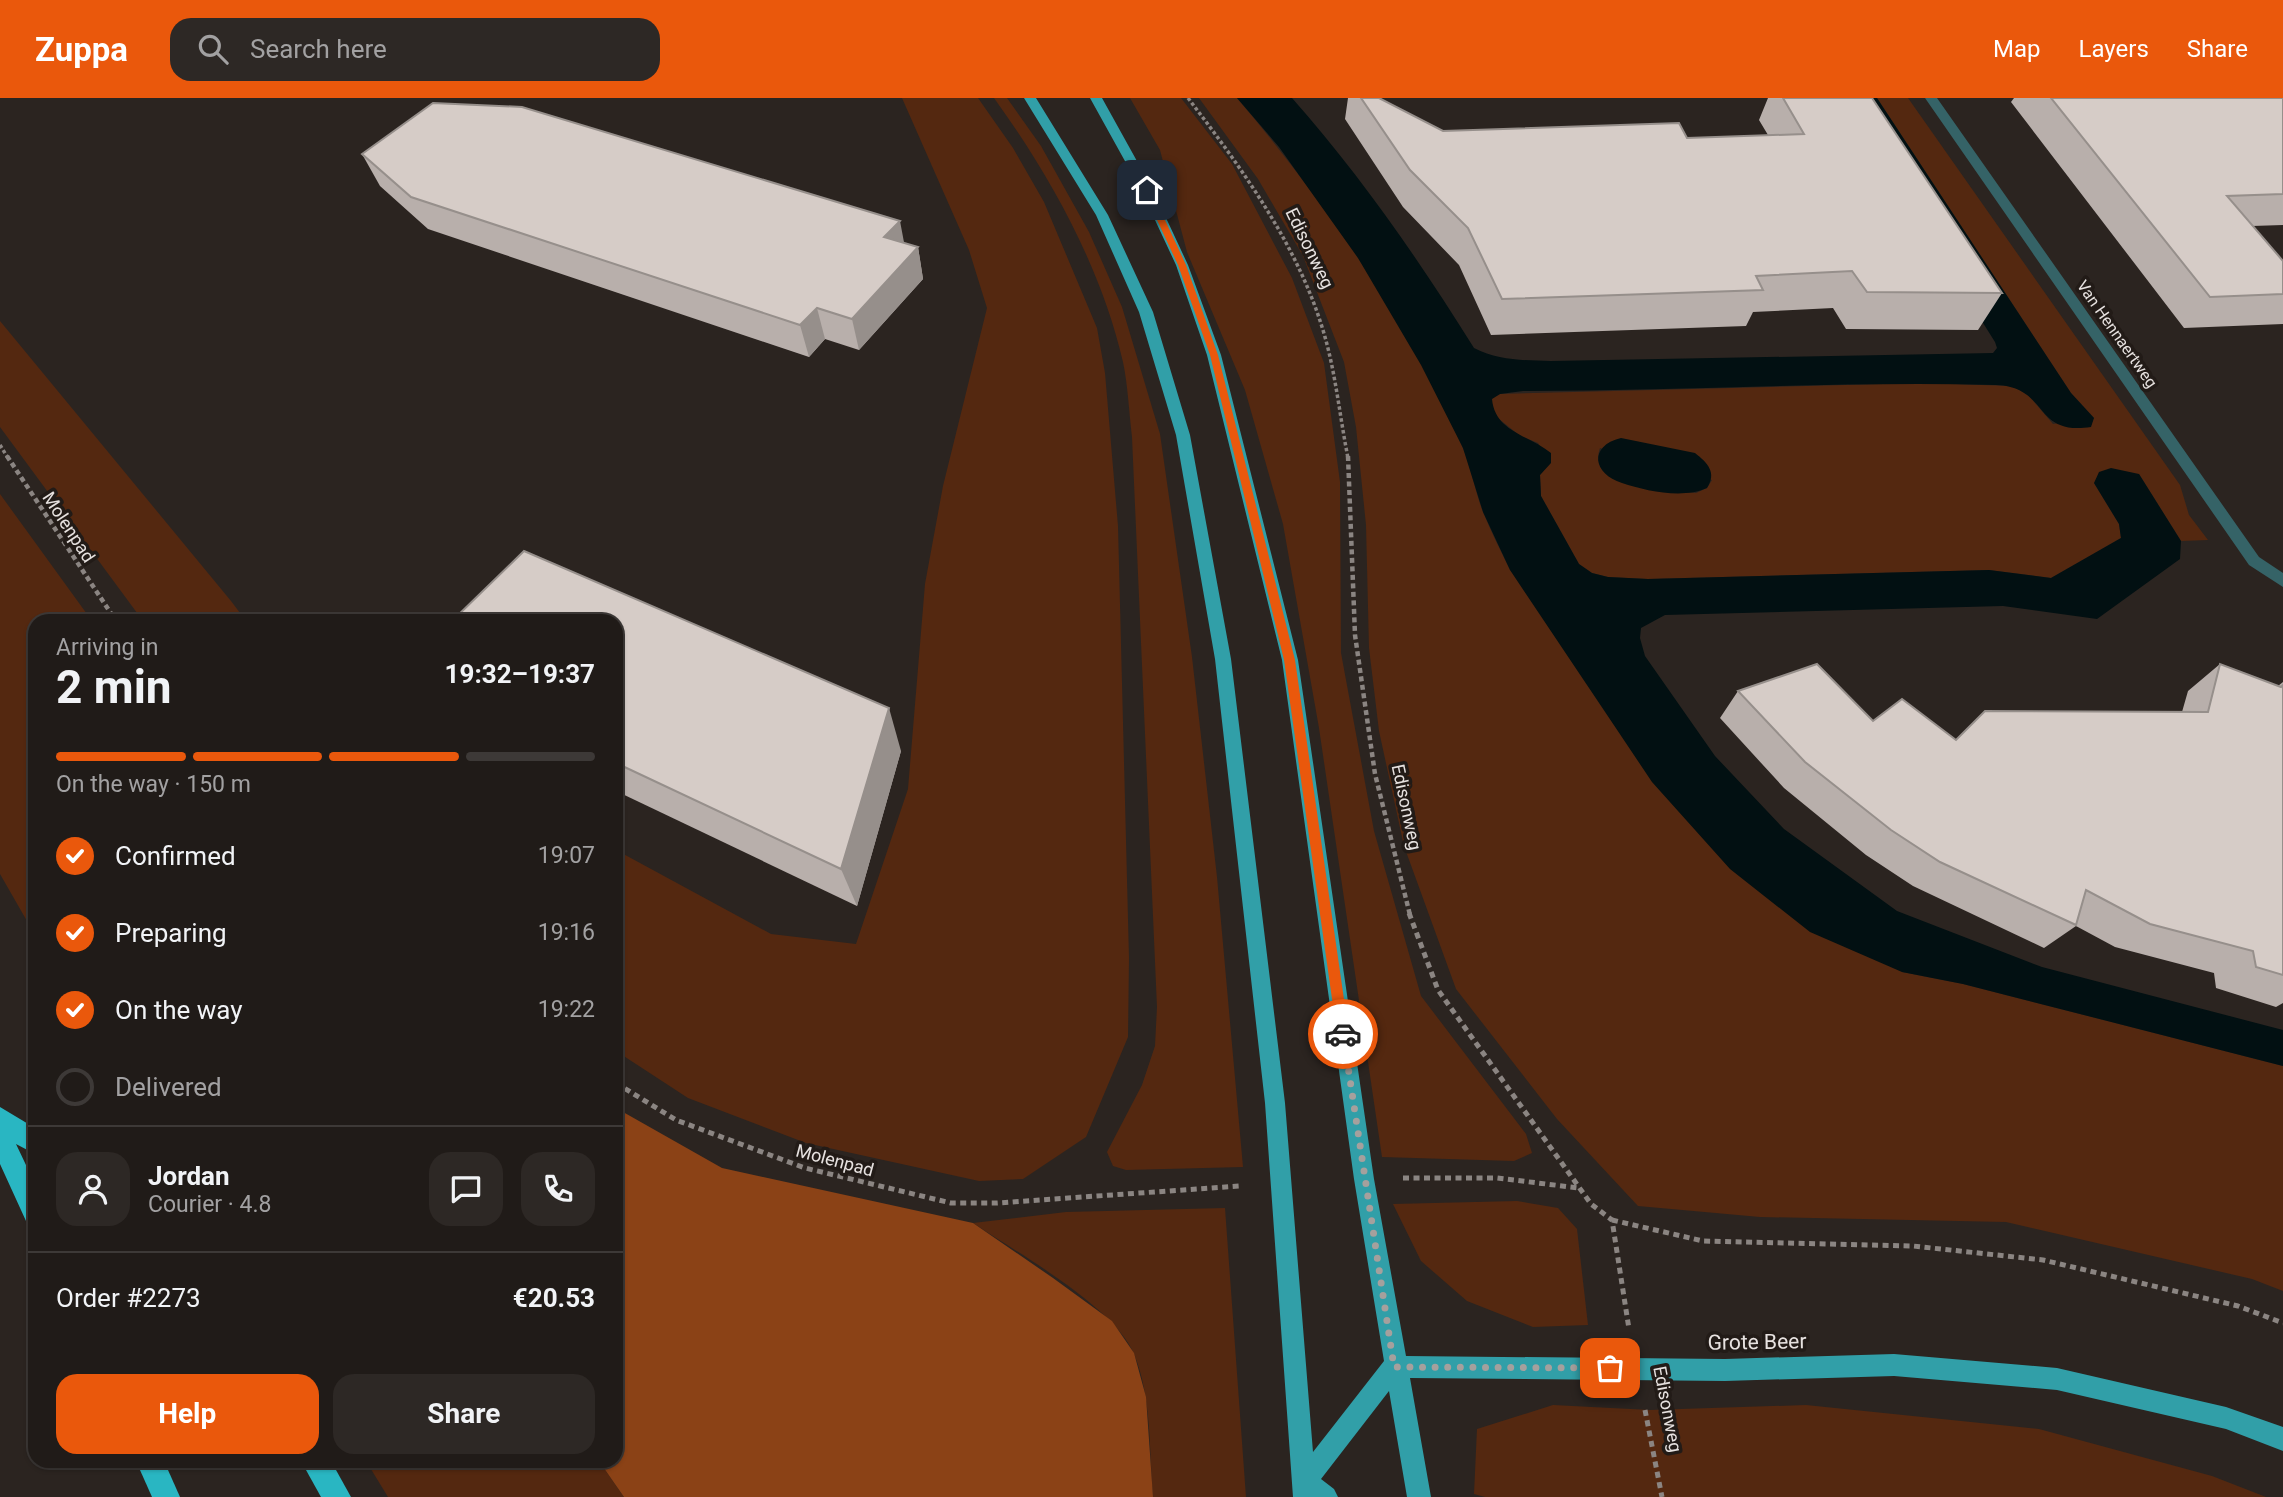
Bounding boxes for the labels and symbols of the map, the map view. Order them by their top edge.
pin [1117,160,1177,220]
street label: Edisonweg [1281,204,1339,292]
street label: Van Hennaertweg [2073,277,2161,391]
street label: Molenpad [38,488,100,566]
street label: Edisonweg [1388,762,1426,852]
courier [1308,999,1378,1069]
street label: Molenpad [794,1140,876,1180]
street label: Grote Beer [1707,1329,1807,1355]
pin [1580,1338,1640,1398]
street label: Edisonweg [1649,1364,1687,1454]

